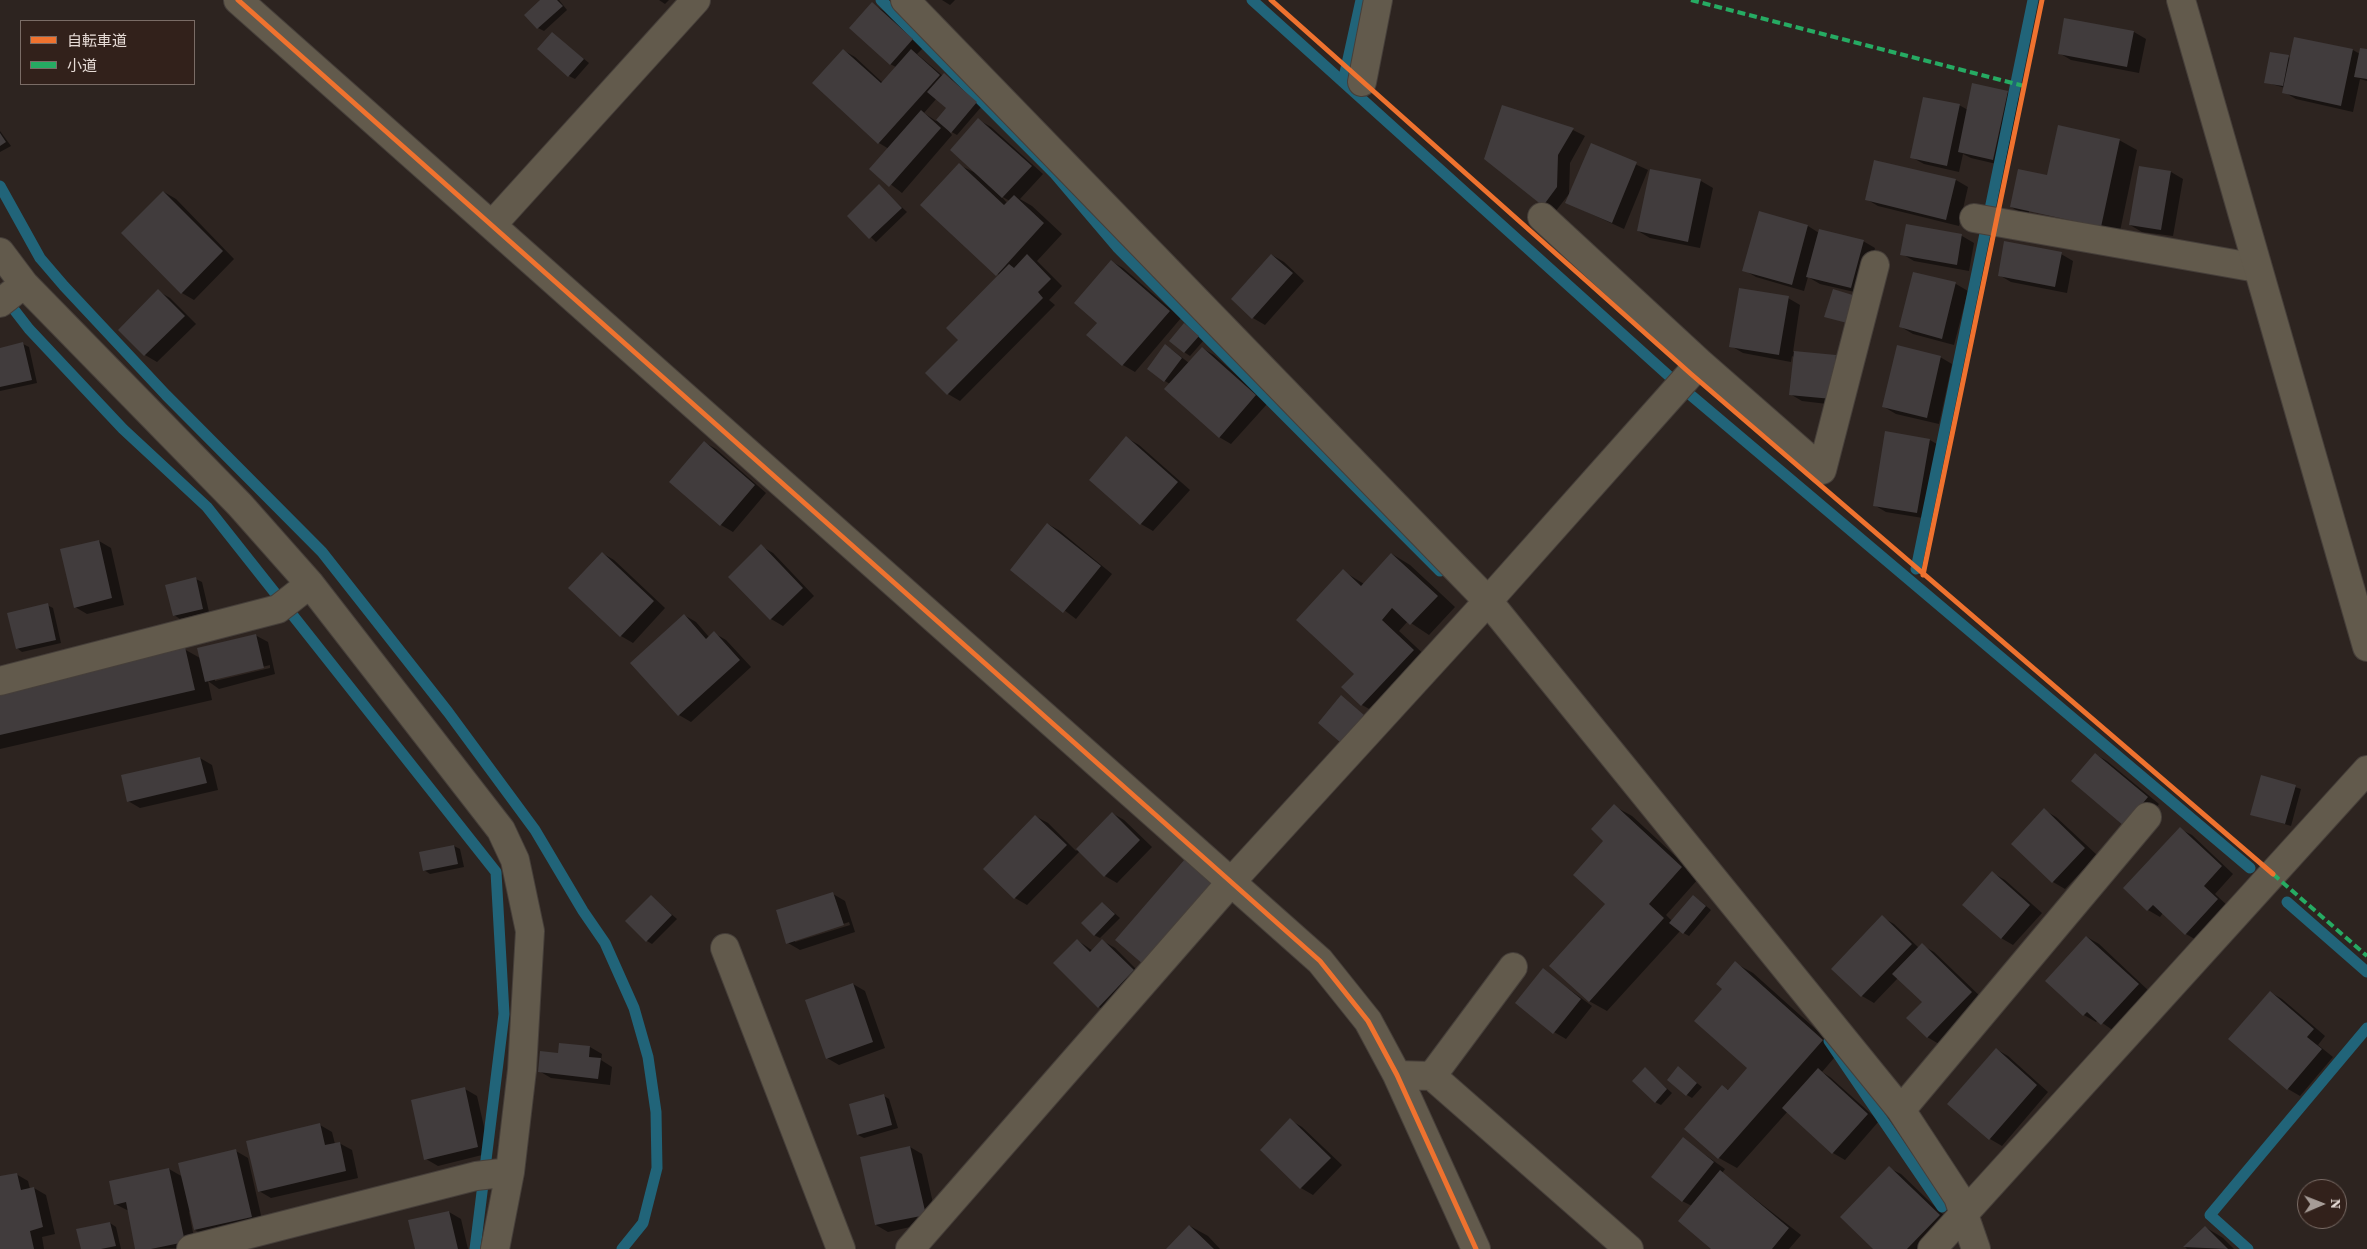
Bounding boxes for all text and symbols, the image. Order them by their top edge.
legend [20,20,195,85]
text: 自転車道 [67,30,127,51]
text: 小道 [67,55,97,76]
north arrow [2297,1179,2347,1229]
text: N [2326,1198,2346,1209]

